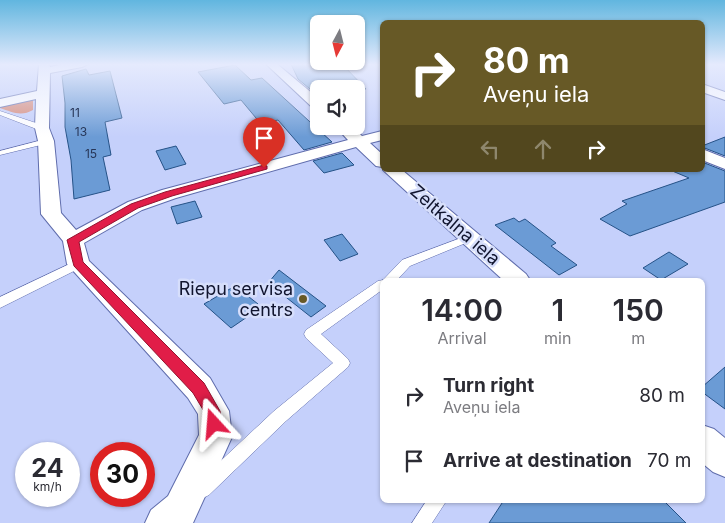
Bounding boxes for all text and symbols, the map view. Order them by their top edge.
north arrow [310,15,365,70]
map controls [310,15,365,135]
text: 80 m [483,39,570,81]
icon: right [400,40,465,105]
button: sound [310,80,365,135]
text: Aveņu iela [483,81,589,107]
house number: 11 [70,105,80,120]
pin [243,117,285,168]
house number: 13 [75,124,87,139]
icon: arrive [250,124,278,152]
icon: left [476,135,504,163]
icon: ahead [529,135,557,163]
icon: right [582,135,610,163]
house number: 15 [85,146,97,161]
street label: Zeltkalna iela [406,180,504,269]
place label: Riepu servisa centrs [179,278,293,320]
text: 14:00 [421,292,503,328]
text: 1 [551,292,564,328]
text: 150 [613,292,664,328]
marker: Riepu servisa centrs [297,293,309,305]
text: Arrival [437,328,487,348]
text: min [544,328,571,348]
text: m [631,328,645,348]
text: Turn right [443,374,534,397]
icon: right [400,382,428,410]
text: 80 m [639,384,685,407]
position arrow [187,397,239,449]
text: Aveņu iela [443,397,520,417]
speed limit sign: 30 [90,442,155,507]
icon: arrive [400,447,428,475]
text: Arrive at destination [443,449,632,472]
text: 70 m [647,449,691,472]
text: 24 [31,453,64,483]
text: km/h [33,479,62,494]

